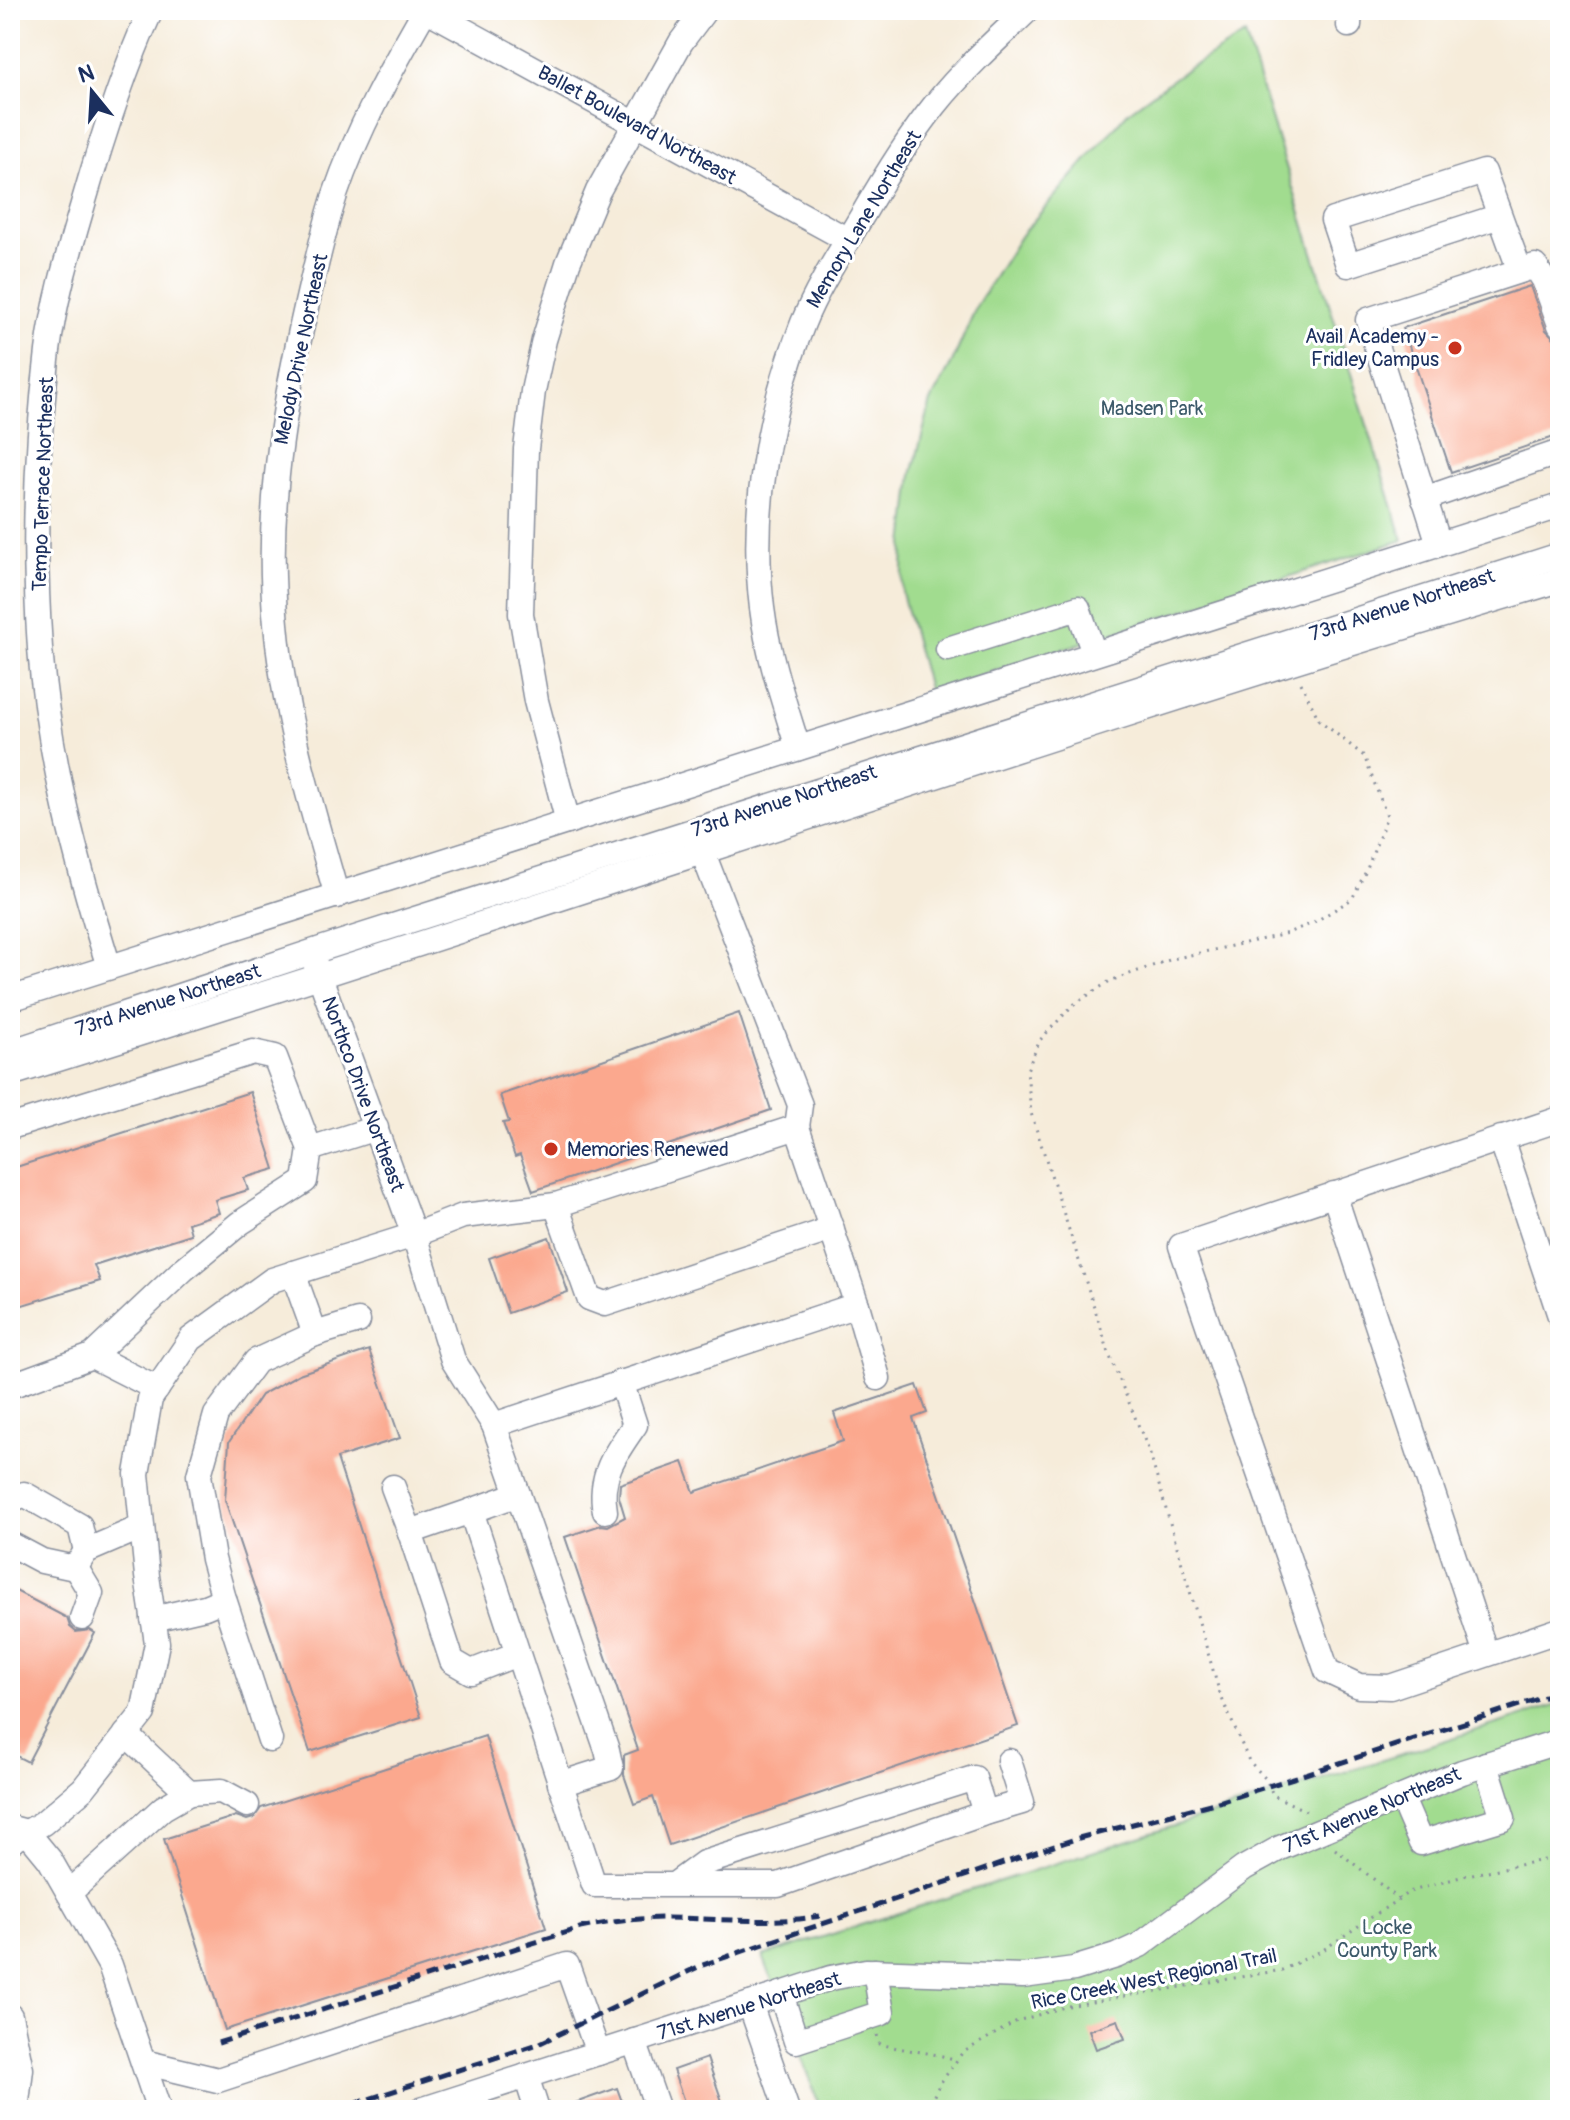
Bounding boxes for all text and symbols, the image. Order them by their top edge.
north arrow [52,52,132,132]
text: N [75,58,98,90]
street label: Ballet Boulevard Northeast [533,60,742,191]
street label: Memory Lane Northeast [801,125,927,312]
street label: Melody Drive Northeast [269,250,334,447]
place label: Avail Academy - Fridley Campus [1305,324,1439,372]
marker: Avail Academy - Fridley Campus [1446,339,1464,357]
street label: Tempo Terrace Northeast [27,375,59,592]
park label: Madsen Park [1101,396,1204,421]
street label: 73rd Avenue Northeast [1306,563,1499,647]
street label: 73rd Avenue Northeast [688,759,881,843]
street label: 73rd Avenue Northeast [72,958,265,1042]
street label: Northco Drive Northeast [316,993,410,1196]
place label: Memories Renewed [567,1137,729,1162]
marker: Memories Renewed [542,1140,560,1158]
street label: 71st Avenue Northeast [1279,1761,1465,1859]
park label: Locke County Park [1337,1915,1438,1963]
street label: Rice Creek West Regional Trail [1029,1943,1279,2015]
street label: 71st Avenue Northeast [654,1966,845,2046]

